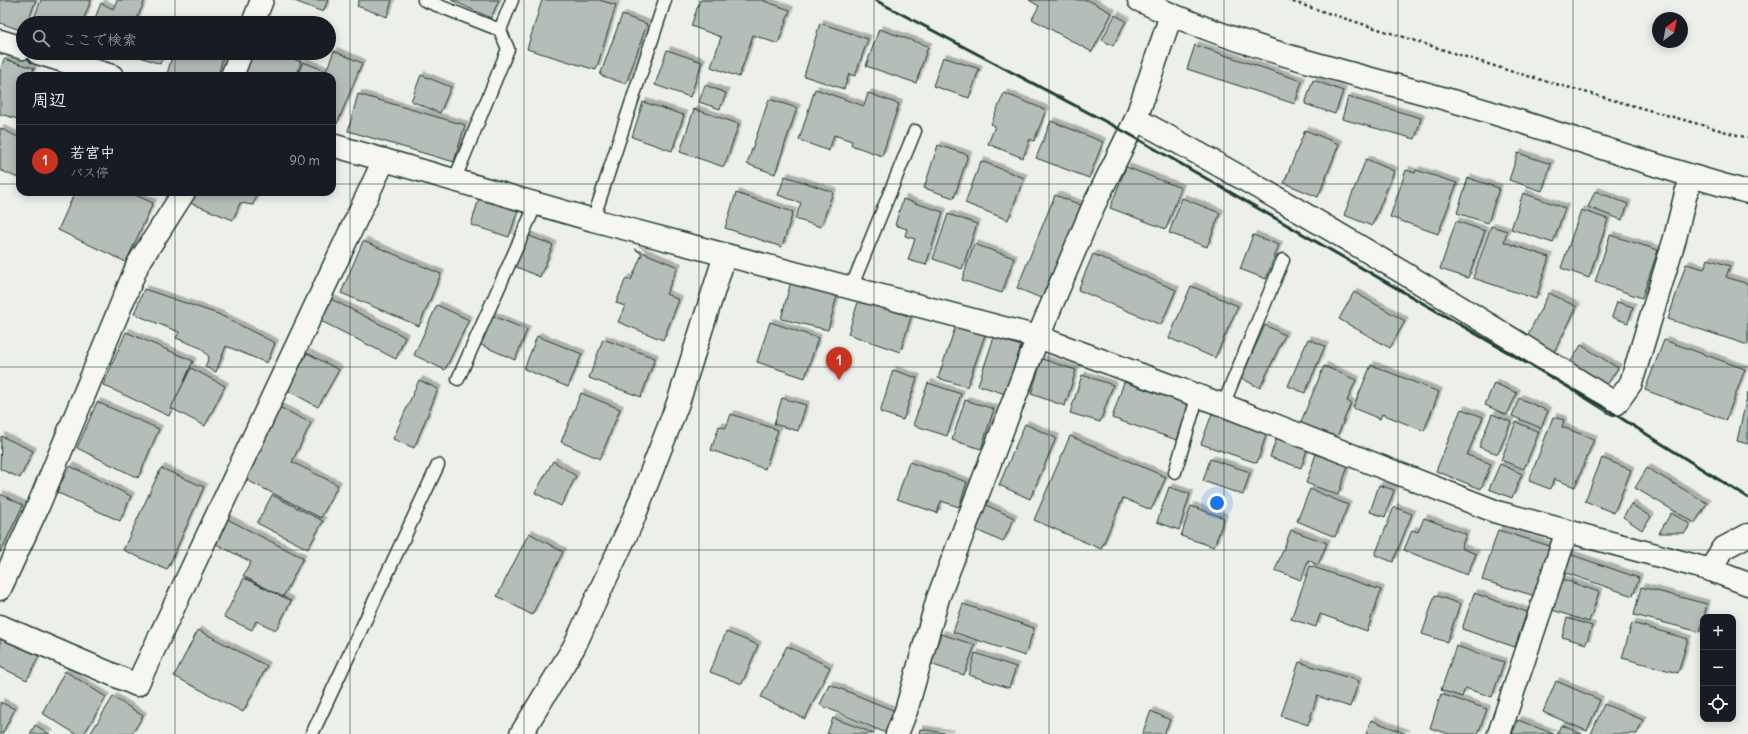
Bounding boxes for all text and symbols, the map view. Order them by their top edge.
north arrow [1652,12,1688,48]
search box [16,16,336,60]
icon: search [30,27,52,49]
text: ここで検索 [62,30,137,49]
text: 周辺 [32,89,66,111]
text: 若宮中 [70,143,115,162]
text: 1 [42,152,48,169]
text: 90 m [289,152,320,169]
text: バス停 [70,164,109,181]
pin: 1 [826,347,852,380]
your location [1207,493,1227,513]
map controls [1700,614,1736,722]
button: + [1700,614,1736,650]
button: − [1700,650,1736,686]
button: locate [1700,686,1736,722]

